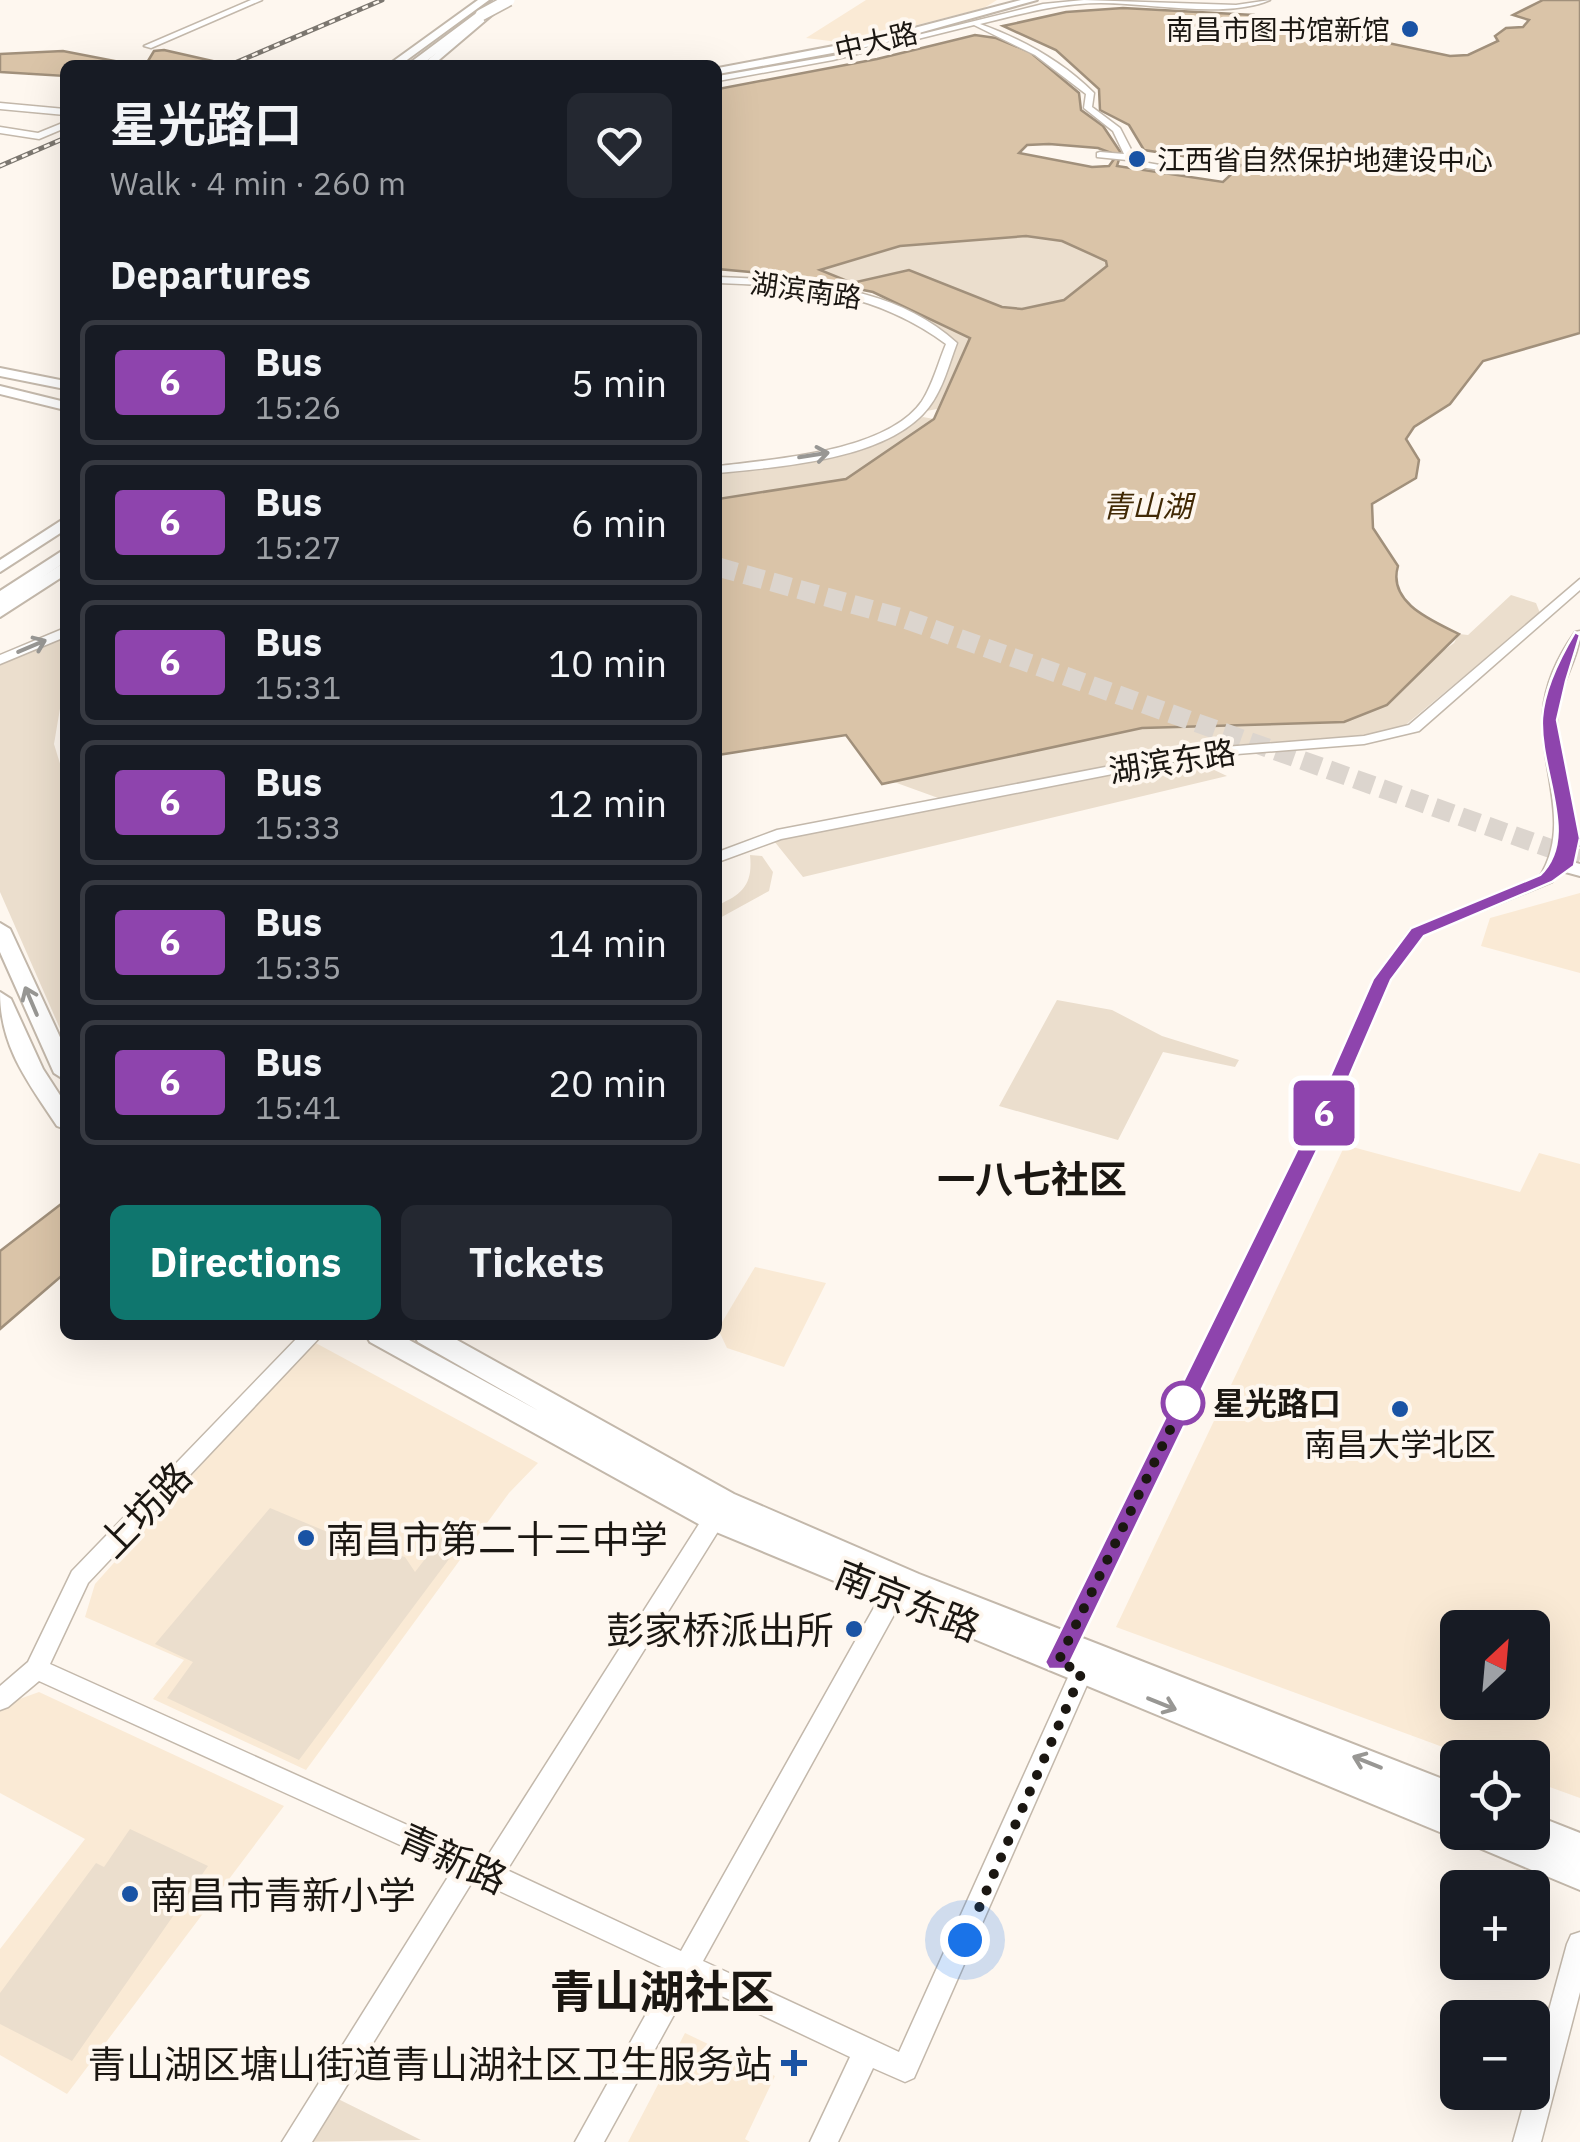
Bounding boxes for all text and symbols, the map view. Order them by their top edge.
place label: 南昌市图书馆新馆 [1166,11,1390,48]
street label: 中大路 [831,14,921,68]
marker: 南昌市图书馆新馆 [1399,18,1421,40]
text: 星光路口 [110,93,302,155]
button: heart [567,93,672,198]
place label: 江西省自然保护地建设中心 [1157,141,1493,178]
marker: 江西省自然保护地建设中心 [1126,148,1148,170]
text: Walk · 4 min · 260 m [110,162,406,204]
text: Departures [110,250,311,299]
street label: 湖滨南路 [748,264,864,316]
text: Bus [255,337,322,386]
text: 5 min [571,358,667,407]
text: 6 [159,359,181,405]
text: 15:26 [255,386,341,428]
one-way arrow [797,445,830,464]
text: Bus [255,477,322,526]
water label: 青山湖 [1102,486,1196,525]
text: 6 min [571,498,667,547]
text: 6 [159,499,181,545]
text: 15:27 [255,526,341,568]
text: Bus [255,617,322,666]
one-way arrow [17,636,47,654]
text: 10 min [548,638,667,687]
text: 6 [159,639,181,685]
text: 15:31 [255,666,341,708]
street label: 湖滨东路 [1105,730,1239,792]
text: Bus [255,757,322,806]
text: 12 min [548,778,667,827]
text: 6 [159,779,181,825]
text: 15:33 [255,806,341,848]
text: Bus [255,897,322,946]
text: 14 min [548,918,667,967]
text: 6 [159,919,181,965]
text: 15:35 [255,946,341,988]
one-way arrow [21,986,39,1017]
text: Bus [255,1037,322,1086]
text: 20 min [548,1058,667,1107]
text: 6 [159,1059,181,1105]
line badge: 6 [1292,1080,1356,1146]
text: 15:41 [255,1086,341,1128]
text: 6 [1313,1090,1335,1136]
district label: 一八七社区 [937,1154,1127,1203]
button: Directions [110,1205,381,1320]
button: Tickets [401,1205,672,1320]
marker: 星光路口 [1162,1382,1204,1424]
place label: 星光路口 [1213,1382,1341,1424]
marker: 南昌大学北区 [1389,1398,1411,1420]
place label: 南昌大学北区 [1304,1423,1496,1465]
street label: 上坊路 [87,1451,201,1567]
place label: 南昌市第二十三中学 [326,1514,668,1563]
marker: 南昌市第二十三中学 [295,1527,317,1549]
street label: 南京东路 [828,1549,988,1651]
place label: 彭家桥派出所 [606,1605,834,1654]
north arrow [1440,1610,1550,1720]
map controls [1440,1610,1550,2110]
marker: 彭家桥派出所 [843,1618,865,1640]
one-way arrow [1147,1697,1177,1715]
button: locate [1440,1740,1550,1850]
one-way arrow [1352,1752,1383,1770]
street label: 青新路 [391,1812,515,1904]
place label: 南昌市青新小学 [150,1870,416,1919]
button: + [1440,1870,1550,1980]
marker: 南昌市青新小学 [119,1883,141,1905]
your location [940,1915,990,1965]
district label: 青山湖社区 [549,1962,775,2020]
button: − [1440,2000,1550,2110]
place label: 青山湖区塘山街道青山湖社区卫生服务站 [88,2039,772,2088]
marker: 青山湖区塘山街道青山湖社区卫生服务站 [781,2050,807,2076]

